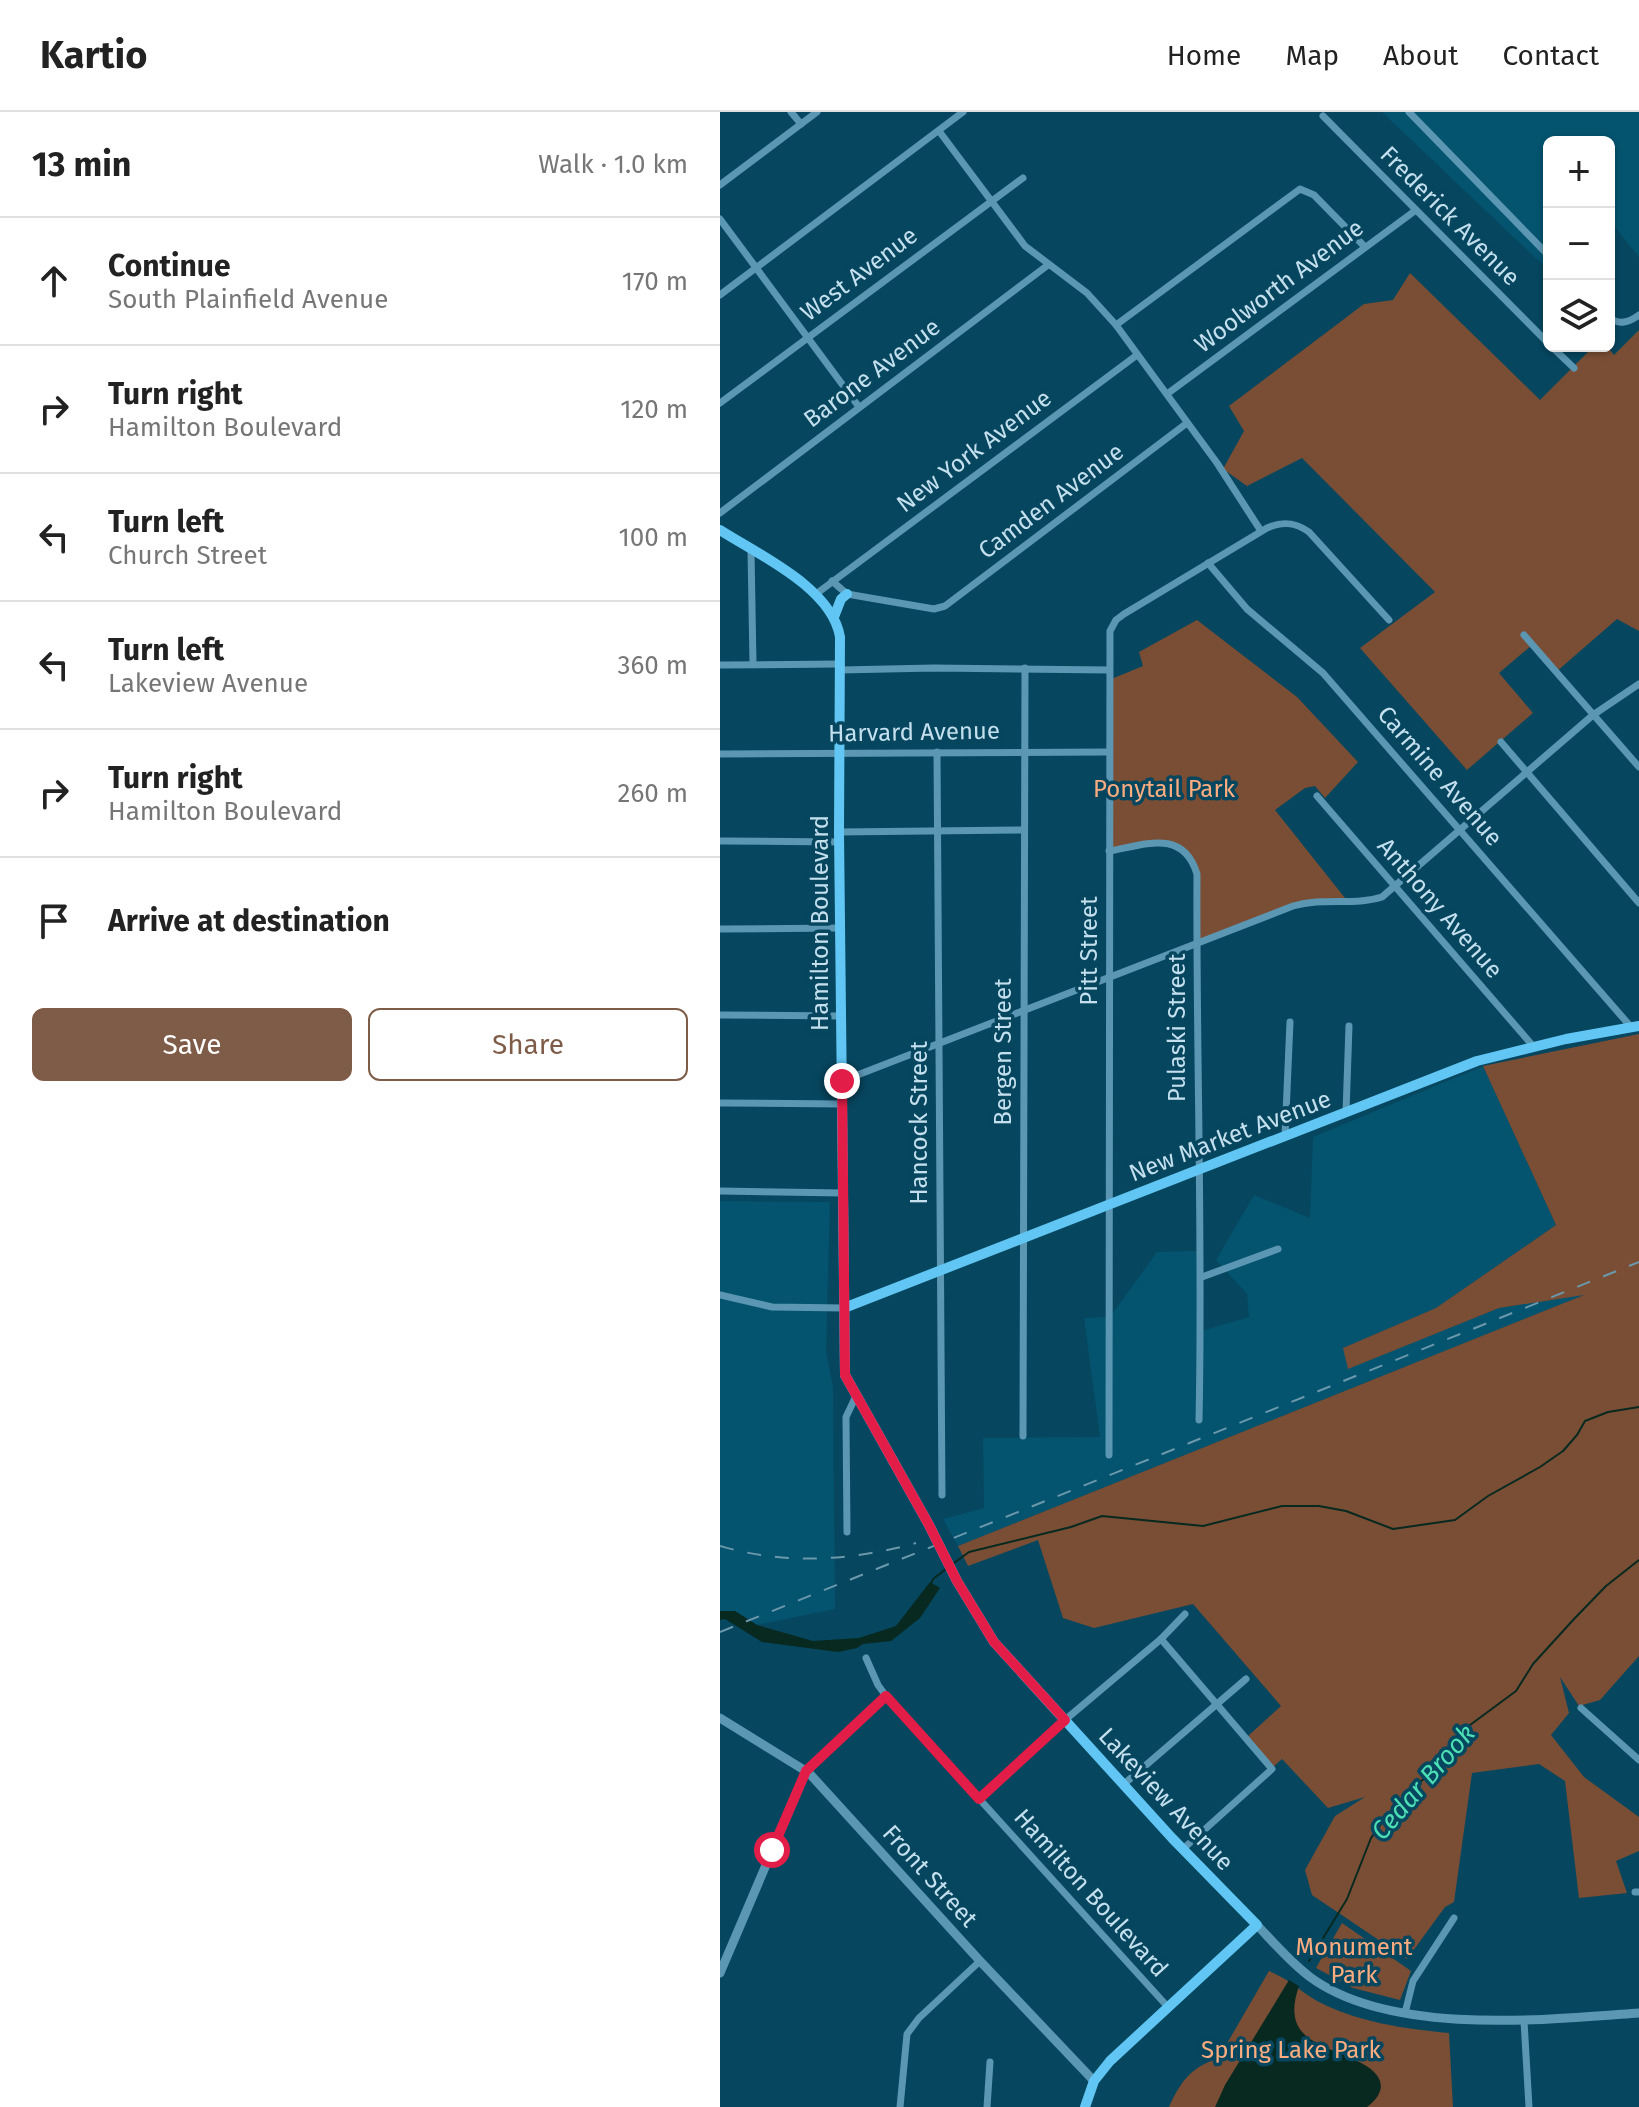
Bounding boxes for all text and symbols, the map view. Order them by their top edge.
text: Kartio [40,32,147,78]
text: Home [1167,39,1241,72]
text: Map [1285,39,1339,72]
text: About [1383,39,1458,72]
text: Contact [1502,39,1599,72]
map controls [1543,136,1615,352]
button: + [1543,136,1615,208]
street label: Frederick Avenue [1374,140,1526,292]
text: 13 min [32,144,131,185]
text: Walk · 1.0 km [538,149,688,180]
button: − [1543,208,1615,280]
street label: Woolworth Avenue [1189,213,1369,359]
street label: West Avenue [795,221,923,327]
text: Continue [108,248,231,284]
icon: ahead [32,259,76,303]
text: 170 m [622,266,688,297]
button: layers [1543,280,1615,352]
text: South Plainfield Avenue [108,284,388,315]
street label: Barone Avenue [798,313,946,433]
text: Turn right [108,376,243,412]
street label: New York Avenue [891,384,1057,518]
icon: right [32,387,76,431]
text: 120 m [620,394,688,425]
text: Hamilton Boulevard [108,412,342,443]
street label: Camden Avenue [973,437,1129,565]
text: Turn left [108,504,224,540]
icon: left [32,515,76,559]
text: 100 m [619,522,688,553]
text: Church Street [108,540,267,571]
text: Turn left [108,632,224,668]
icon: left [32,643,76,687]
text: 360 m [617,650,688,681]
text: Lakeview Avenue [108,668,308,699]
street label: Carmine Avenue [1372,700,1508,852]
street label: Harvard Avenue [828,717,1000,747]
text: Turn right [108,760,243,796]
icon: right [32,771,76,815]
park label: Ponytail Park [1093,775,1236,803]
text: 260 m [618,778,688,809]
text: Hamilton Boulevard [108,796,342,827]
street label: Hamilton Boulevard [806,815,834,1031]
street label: Anthony Avenue [1372,832,1508,984]
street label: Pitt Street [1075,896,1103,1006]
icon: arrive [32,899,76,943]
text: Arrive at destination [108,903,390,939]
street label: Pulaski Street [1163,953,1191,1102]
street label: Bergen Street [989,978,1017,1126]
button: Save [32,1008,352,1081]
button: Share [368,1008,688,1081]
street label: Hancock Street [905,1041,933,1205]
route end [824,1063,860,1099]
street label: New Market Avenue [1125,1085,1335,1187]
water label: Cedar Brook [1365,1718,1482,1846]
street label: Lakeview Avenue [1093,1722,1239,1876]
street label: Hamilton Boulevard [1008,1803,1174,1983]
street label: Front Street [877,1819,983,1933]
route start [754,1832,790,1868]
park label: Monument Park [1295,1933,1413,1989]
park label: Spring Lake Park [1201,2036,1382,2064]

